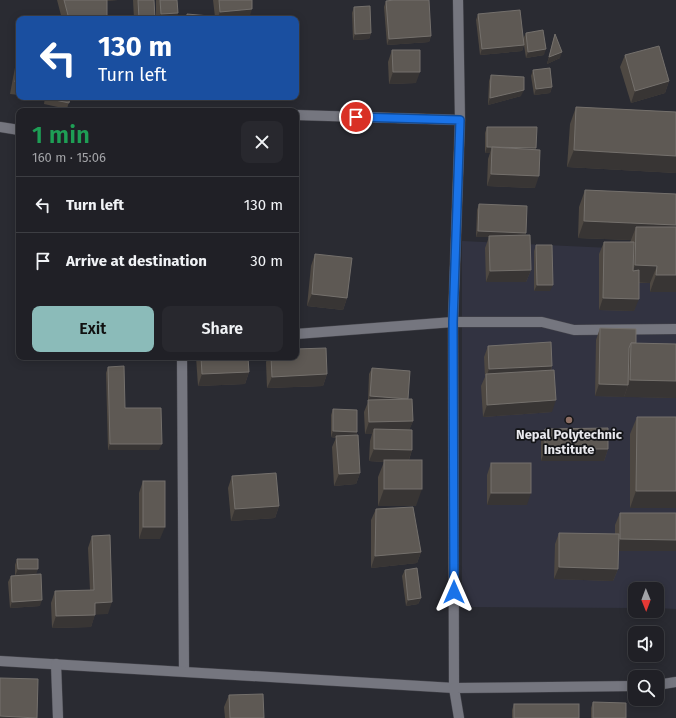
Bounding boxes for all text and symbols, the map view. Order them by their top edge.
text: 130 m [98,30,172,63]
icon: left [32,32,84,84]
text: Turn left [98,64,167,86]
pin [339,100,373,134]
icon: arrive [345,106,367,128]
text: 1 min [32,121,90,149]
button: close [241,121,283,163]
text: 160 m · 15:06 [32,150,106,165]
icon: left [32,194,54,216]
text: Turn left [66,196,124,214]
text: 130 m [244,196,283,214]
icon: arrive [32,250,54,272]
text: Arrive at destination [66,252,207,270]
text: 30 m [250,252,283,270]
button: Exit [32,306,154,352]
button: Share [162,306,283,352]
marker: Nepal Polytechnic Institute [564,415,574,425]
place label: Nepal Polytechnic Institute [516,427,623,457]
position arrow [433,571,475,613]
north arrow [628,582,664,618]
map controls [628,582,664,706]
button: sound [628,626,664,662]
button: search [628,670,664,706]

